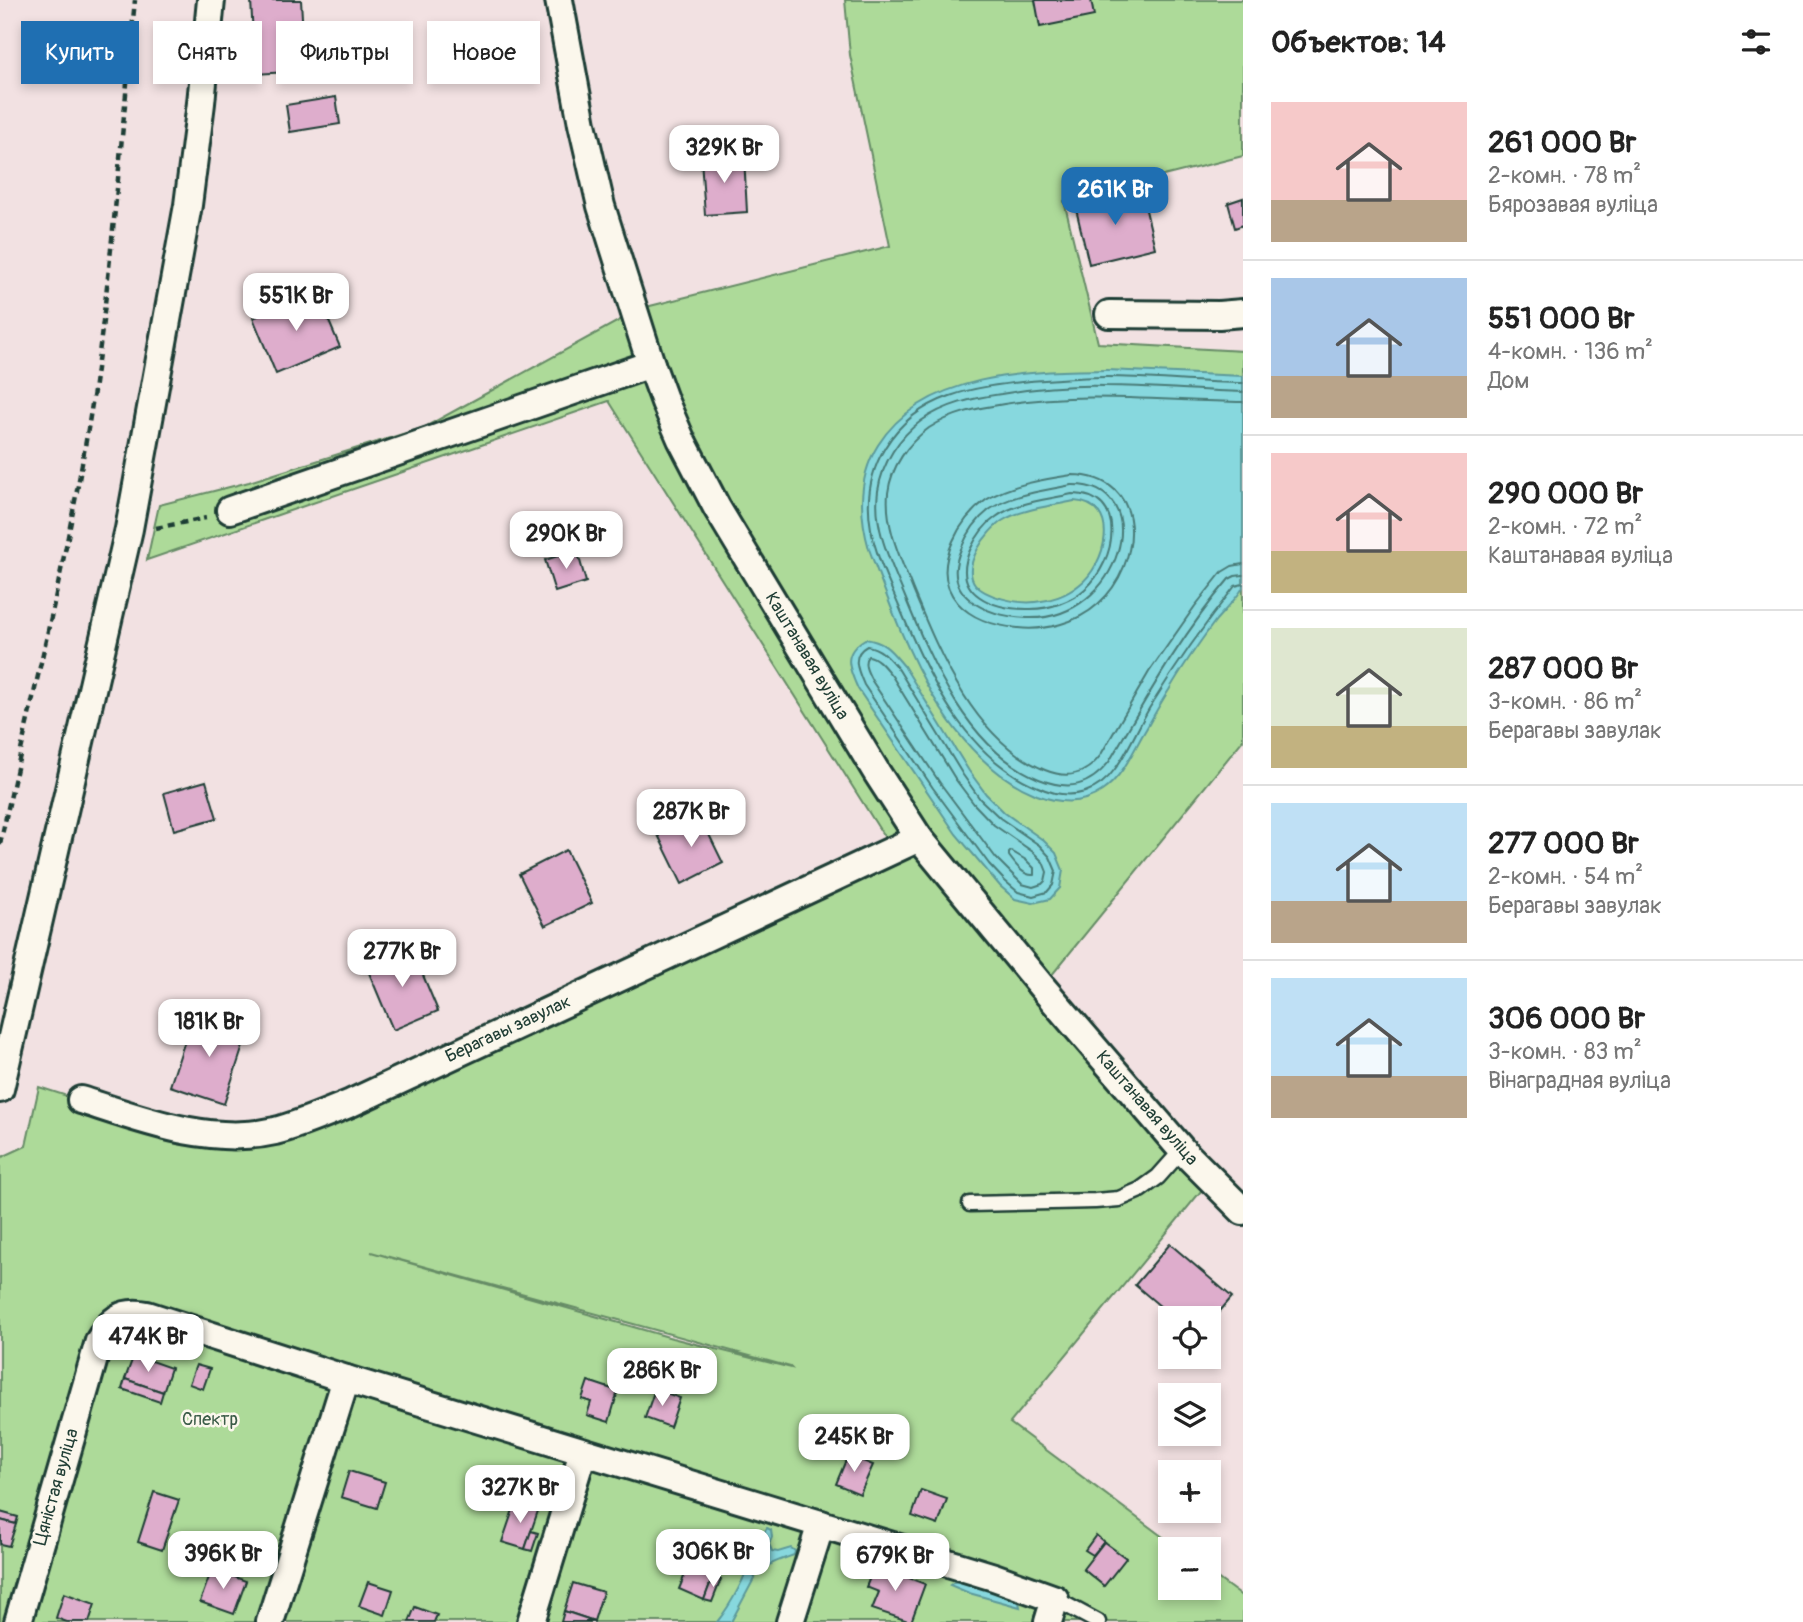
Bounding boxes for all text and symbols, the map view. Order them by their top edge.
chip: Купить [21,21,139,84]
chip: Снять [153,21,262,84]
chip: Фильтры [276,21,413,84]
chip: Новое [427,21,540,84]
icon: filters [1737,23,1775,61]
text: Объектов: 14 [1271,24,1446,61]
text: 261 000 Br [1488,124,1636,161]
pin: 329K Br [659,125,789,185]
icon: home [1327,130,1411,214]
text: 329K Br [685,133,763,162]
text: 2-комн. · 78 m² [1488,161,1641,190]
pin: 261K Br [1050,168,1180,227]
text: 261K Br [1077,175,1153,204]
text: Бярозавая вуліца [1488,190,1658,219]
pin: 551K Br [231,274,361,333]
text: 551K Br [259,281,333,310]
text: 551 000 Br [1488,300,1634,337]
icon: home [1327,306,1411,390]
text: 4-комн. · 136 m² [1488,337,1653,366]
text: Дом [1488,366,1529,395]
text: 290 000 Br [1488,475,1643,512]
icon: home [1327,481,1411,565]
pin: 290K Br [501,512,631,571]
text: 2-комн. · 72 m² [1488,512,1642,541]
text: 290K Br [526,519,606,548]
text: Каштанавая вуліца [1488,541,1673,570]
street label: Каштанавая вуліца [760,588,854,724]
text: 287 000 Br [1488,650,1638,687]
icon: home [1327,656,1411,740]
text: 3-комн. · 86 m² [1488,687,1642,716]
text: Берагавы завулак [1488,716,1662,745]
pin: 287K Br [626,790,756,849]
text: 287K Br [653,797,729,826]
text: 277 000 Br [1488,825,1639,862]
icon: home [1327,831,1411,915]
text: 2-комн. · 54 m² [1488,862,1643,891]
text: Берагавы завулак [1488,891,1662,920]
pin: 277K Br [337,930,467,989]
text: 277K Br [363,937,441,966]
street label: Берагавы завулак [441,990,575,1068]
pin: 181K Br [144,1000,274,1059]
text: 306 000 Br [1488,1000,1645,1037]
icon: home [1327,1006,1411,1090]
text: 181K Br [174,1007,244,1036]
text: 3-комн. · 83 m² [1488,1037,1642,1066]
street label: Каштанавая вуліца [1091,1046,1203,1170]
text: Вінаградная вуліца [1488,1066,1671,1095]
map controls [1158,1306,1221,1600]
button: locate [1158,1306,1221,1369]
pin: 474K Br [83,1314,213,1374]
text: 474K Br [109,1322,187,1351]
pin: 286K Br [597,1348,727,1408]
text: 286K Br [623,1356,701,1385]
button: layers [1158,1383,1221,1446]
park label: Спектр [182,1408,238,1431]
pin: 245K Br [789,1414,919,1474]
text: 245K Br [815,1422,893,1451]
street label: Цяністая вуліца [28,1426,84,1548]
button: + [1158,1460,1221,1523]
pin: 327K Br [455,1466,585,1525]
text: 327K Br [481,1473,559,1502]
pin: 306K Br [648,1530,778,1589]
pin: 396K Br [158,1532,288,1591]
pin: 679K Br [830,1534,960,1593]
text: 306K Br [672,1537,754,1566]
button: − [1158,1537,1221,1600]
text: 396K Br [184,1539,262,1568]
text: 679K Br [856,1541,934,1570]

